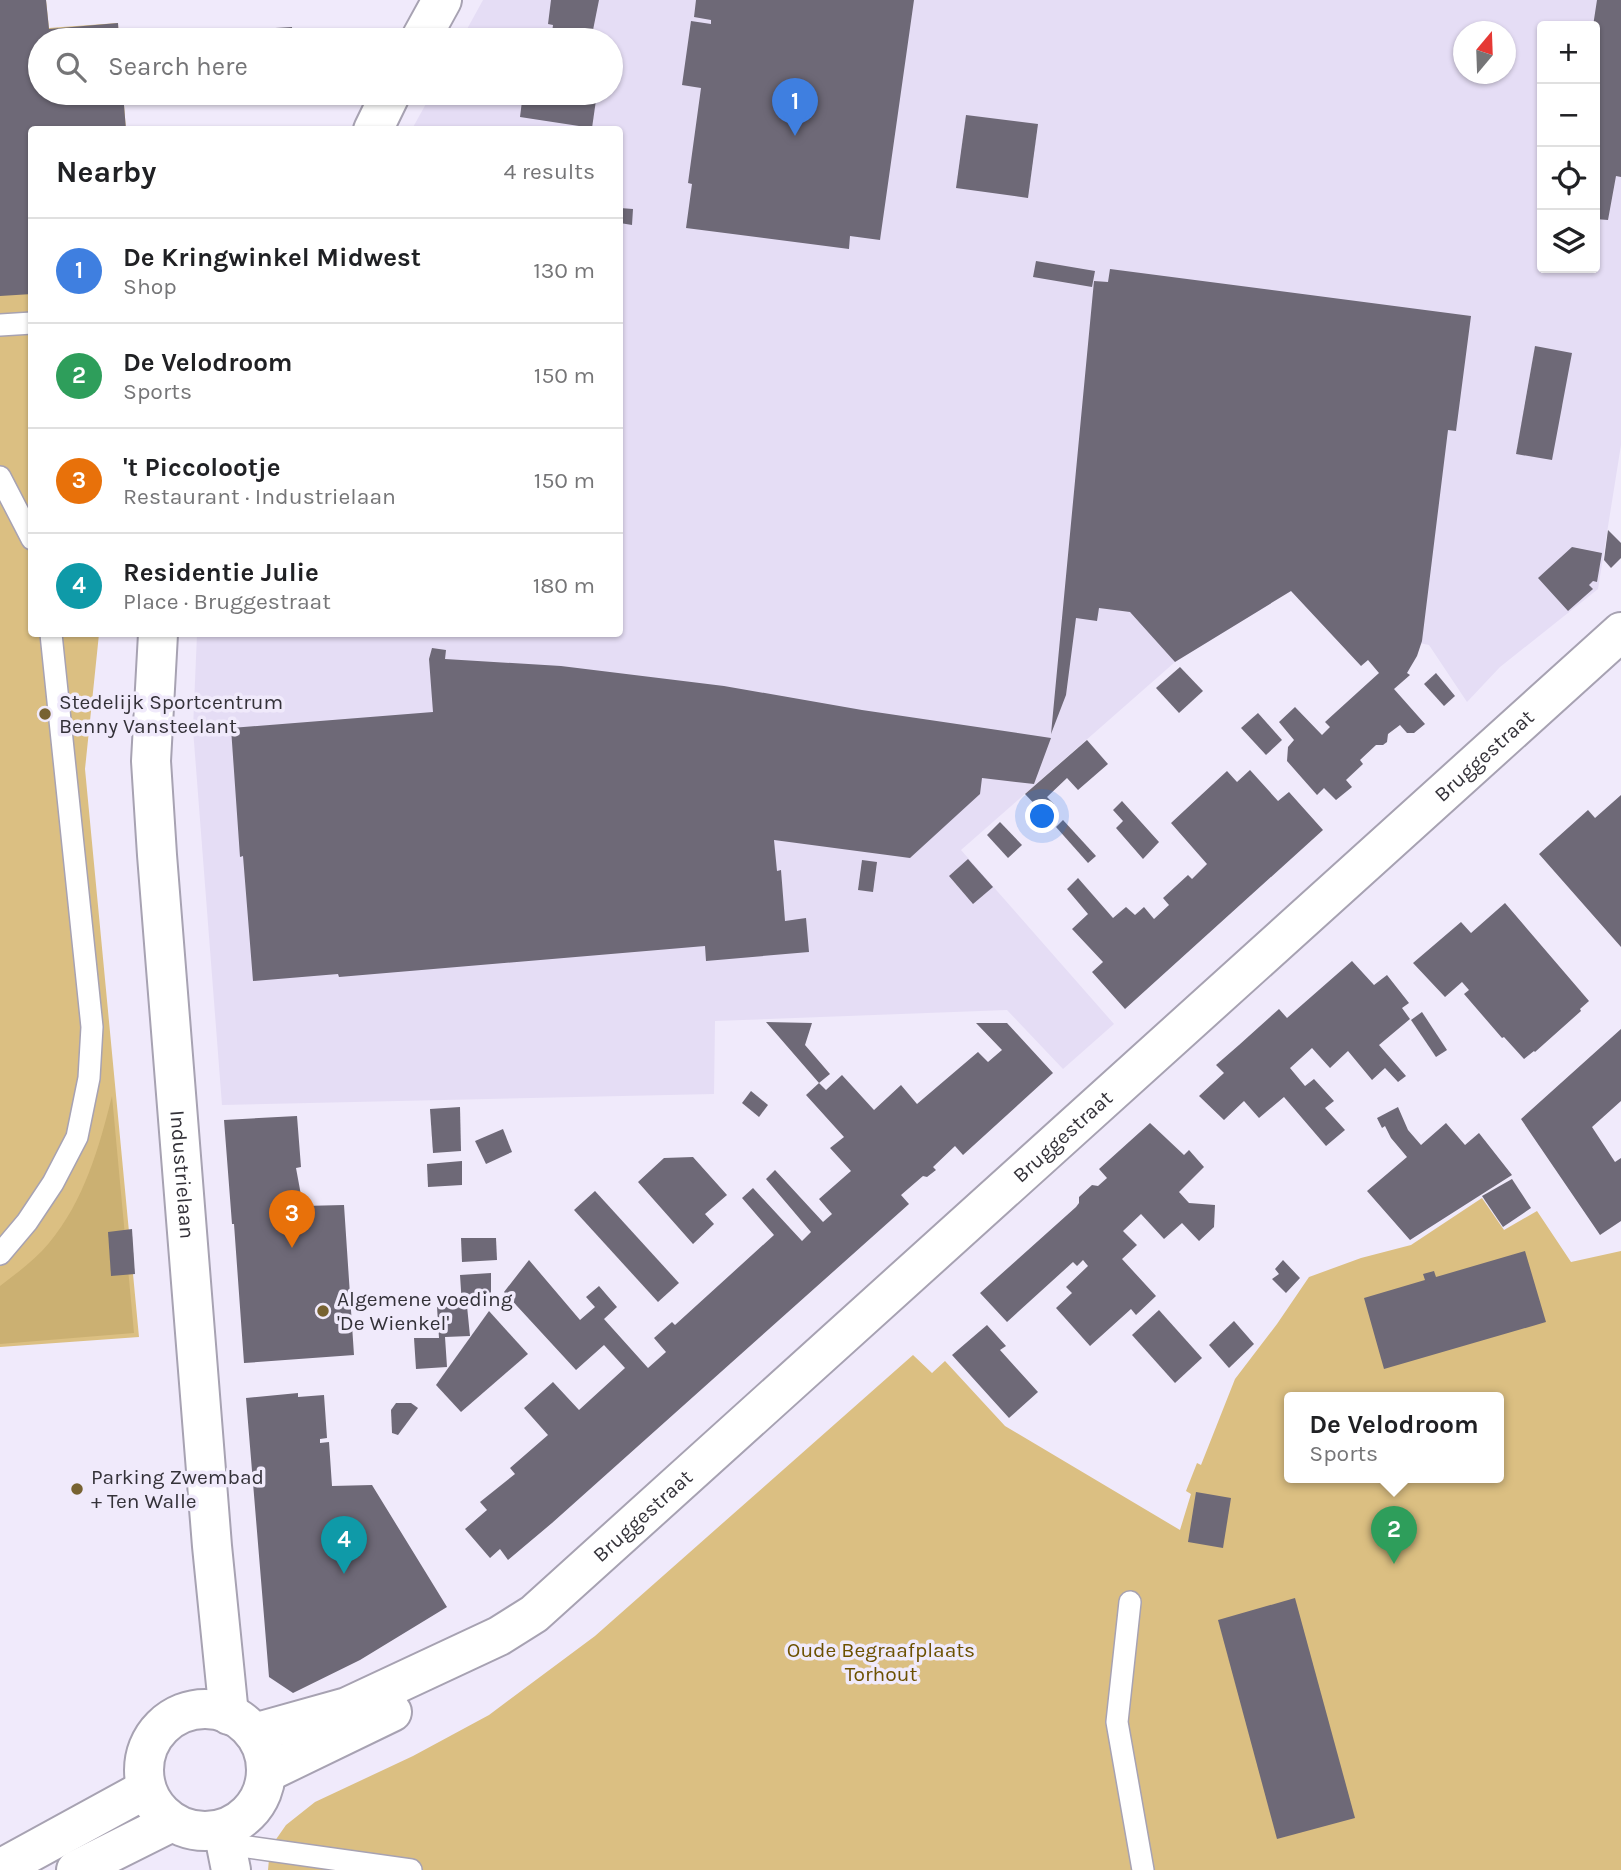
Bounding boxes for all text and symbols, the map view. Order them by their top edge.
north arrow [1453,21,1516,84]
map controls [1537,21,1600,273]
button: + [1537,21,1600,84]
search box [28,28,623,105]
icon: search [52,48,90,86]
text: Search here [108,51,248,82]
pin: 1 [772,78,818,136]
button: − [1537,84,1600,147]
button: locate [1537,147,1600,210]
text: Nearby [56,154,156,190]
text: 4 results [503,158,595,185]
button: layers [1537,210,1600,273]
text: De Kringwinkel Midwest [123,242,421,273]
text: 1 [75,257,83,284]
text: 130 m [533,257,595,284]
text: Shop [123,273,177,300]
text: De Velodroom [123,347,293,378]
text: 2 [72,362,86,389]
text: 150 m [534,362,595,389]
text: Sports [123,378,192,405]
text: 't Piccolootje [123,452,280,483]
text: 3 [72,467,86,494]
text: 150 m [534,467,595,494]
text: Restaurant · Industrielaan [123,483,396,510]
text: Residentie Julie [123,557,319,588]
text: 4 [72,572,86,599]
text: 180 m [533,572,595,599]
text: Place · Bruggestraat [123,588,331,615]
place label: Stedelijk Sportcentrum Benny Vansteelant [59,690,283,738]
street label: Bruggestraat [1429,705,1539,807]
marker: Stedelijk Sportcentrum Benny Vansteelant [37,706,53,722]
your location [1025,799,1059,833]
street label: Bruggestraat [1008,1085,1117,1187]
street label: Industrielaan [165,1109,200,1240]
pin: 3 [269,1190,315,1248]
place label: Algemene voeding 'De Wienkel' [337,1287,513,1335]
marker: Algemene voeding 'De Wienkel' [315,1303,331,1319]
popup [1284,1392,1504,1483]
text: De Velodroom [1309,1409,1479,1440]
text: Sports [1309,1440,1378,1467]
place label: Parking Zwembad + Ten Walle [91,1465,264,1513]
street label: Bruggestraat [588,1465,697,1567]
marker: Parking Zwembad + Ten Walle [69,1481,85,1497]
pin: 2 [1371,1506,1417,1564]
pin: 4 [321,1516,367,1574]
park label: Oude Begraafplaats Torhout [787,1638,975,1686]

